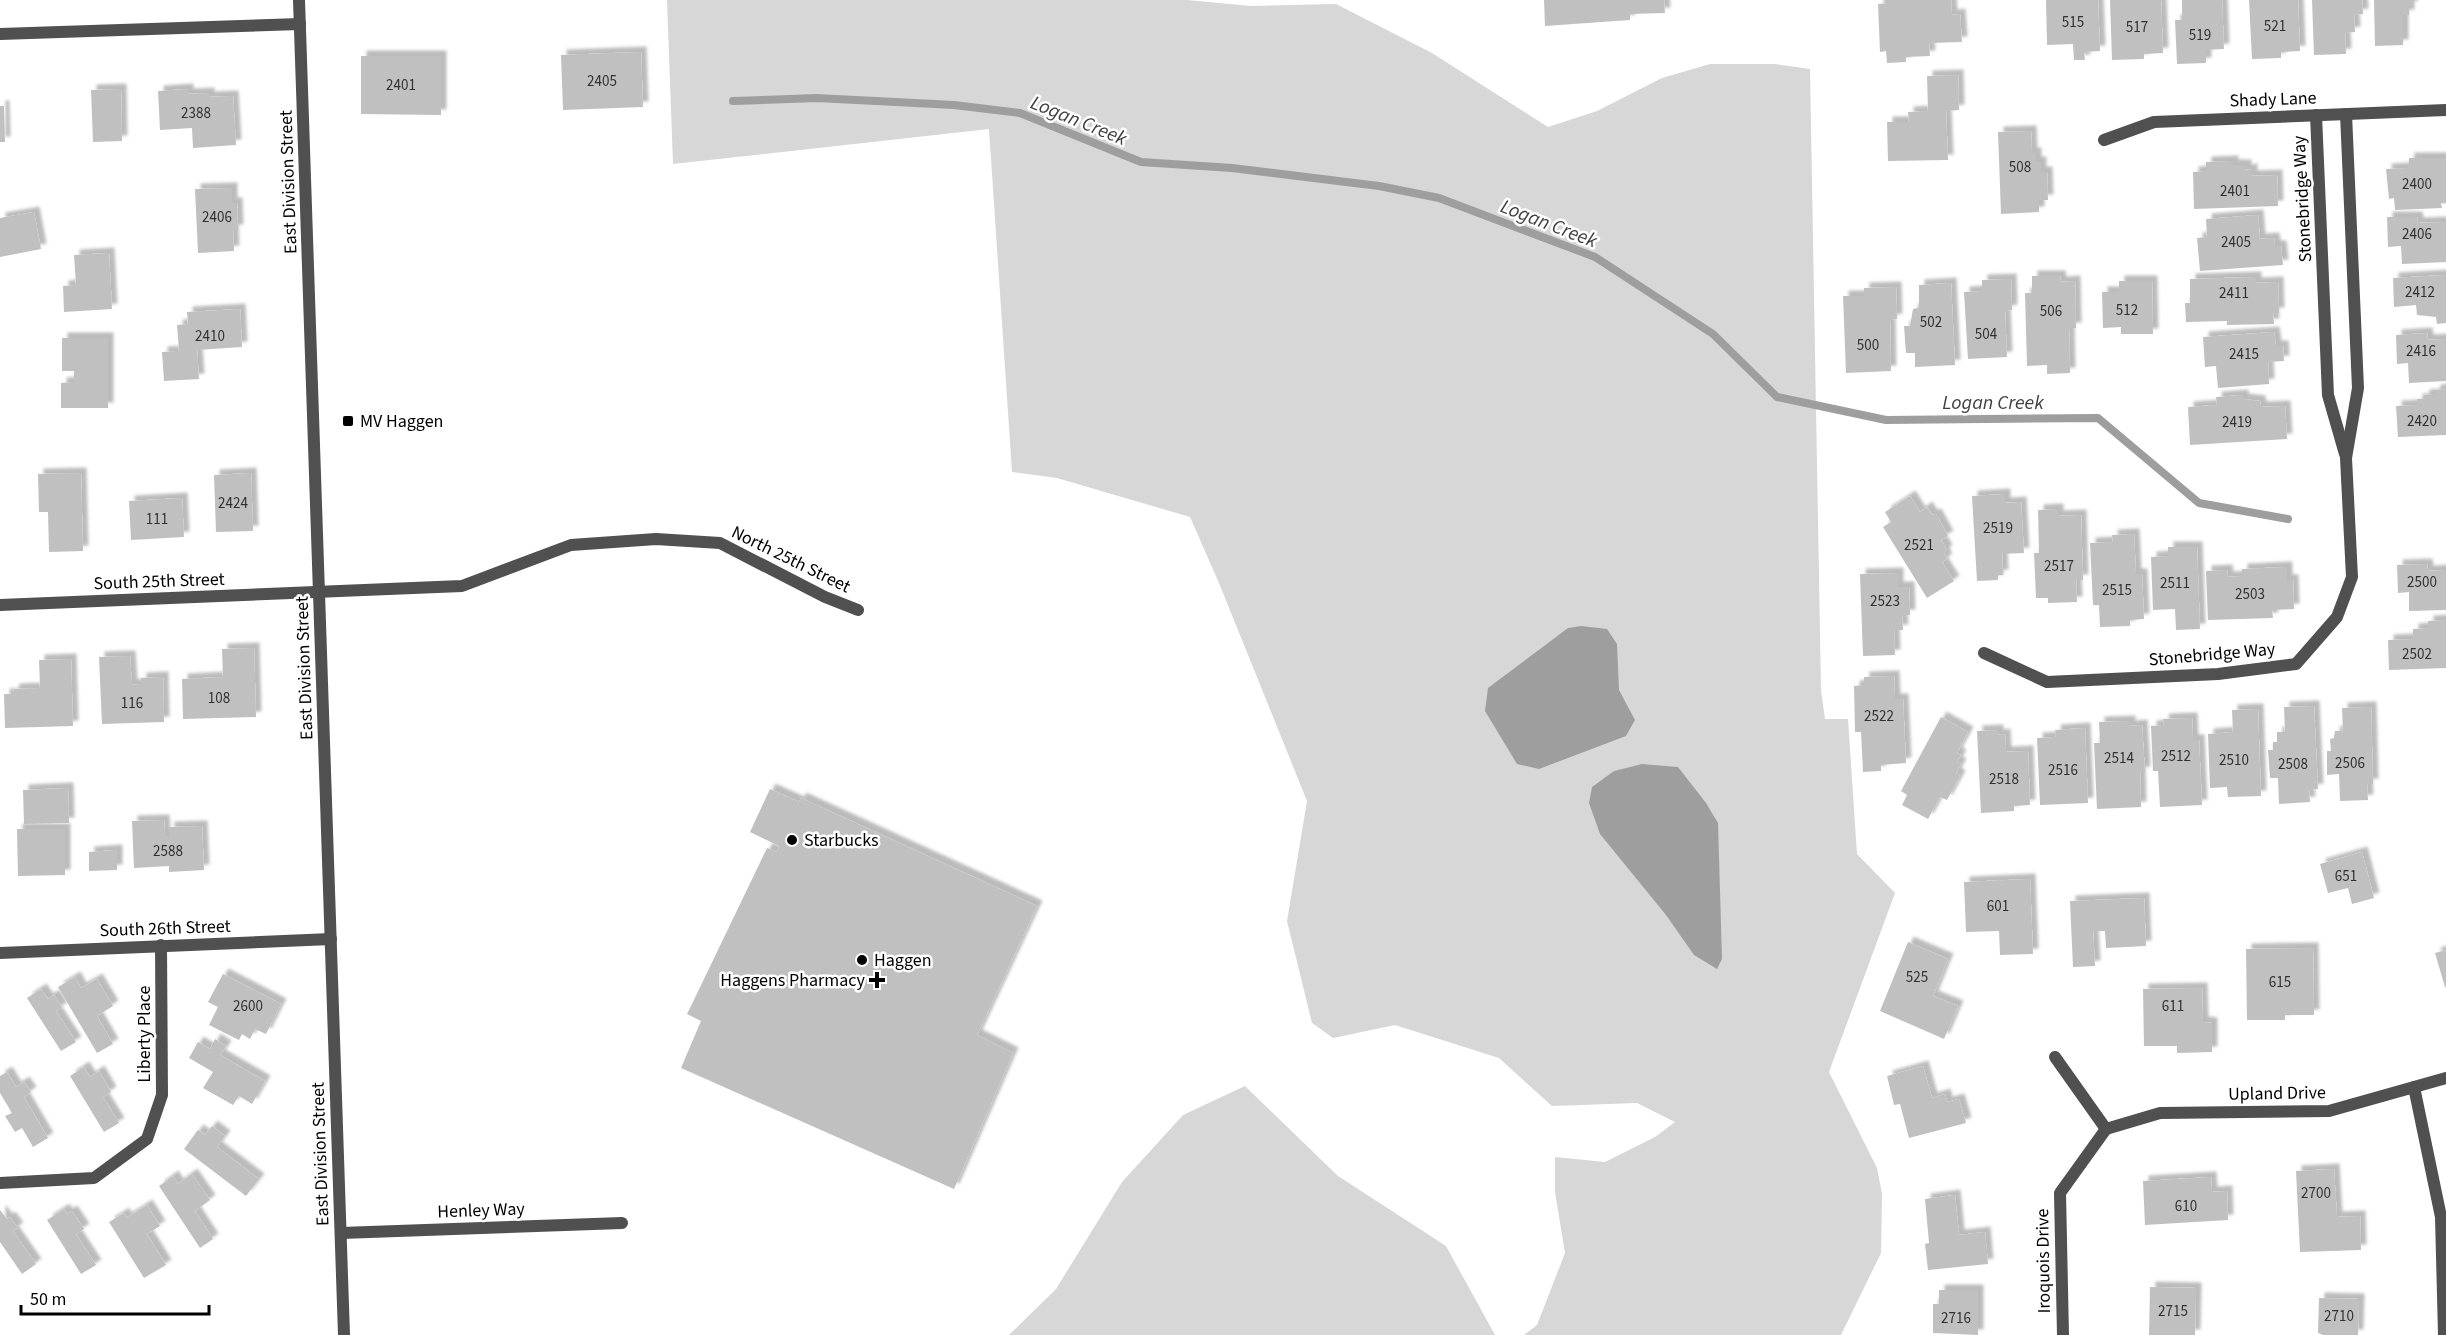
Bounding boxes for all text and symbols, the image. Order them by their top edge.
house number: 515 [2062,12,2084,33]
house number: 521 [2264,16,2286,37]
house number: 517 [2126,17,2148,38]
house number: 519 [2189,25,2211,46]
house number: 2405 [587,71,617,92]
house number: 2401 [386,75,416,96]
street label: Shady Lane [2229,85,2317,114]
water label: Logan Creek [1026,89,1131,153]
house number: 2388 [181,103,211,124]
street label: East Division Street [273,110,304,254]
street label: Stonebridge Way [2287,134,2318,263]
house number: 508 [2009,157,2031,178]
house number: 2400 [2402,174,2432,195]
house number: 2401 [2220,181,2250,202]
water label: Logan Creek [1496,193,1601,255]
house number: 2406 [202,207,232,228]
house number: 2406 [2402,224,2432,245]
house number: 2405 [2221,232,2251,253]
house number: 2412 [2405,282,2435,303]
house number: 2411 [2219,283,2249,304]
house number: 512 [2116,300,2138,321]
house number: 506 [2040,301,2062,322]
house number: 502 [1920,312,1942,333]
house number: 504 [1975,324,1998,345]
house number: 2410 [195,326,225,347]
house number: 500 [1857,335,1879,356]
house number: 2416 [2406,341,2436,362]
house number: 2415 [2229,344,2259,365]
water label: Logan Creek [1942,389,2044,417]
place label: MV Haggen [360,409,443,434]
house number: 2420 [2407,411,2437,432]
house number: 2419 [2222,412,2252,433]
marker: MV Haggen [341,414,355,428]
house number: 2424 [218,493,248,514]
house number: 111 [146,509,168,530]
house number: 2519 [1983,518,2013,539]
street label: North 25th Street [727,520,854,599]
house number: 2521 [1904,535,1934,556]
house number: 2517 [2044,556,2074,577]
street label: South 25th Street [93,567,225,596]
house number: 2500 [2407,572,2437,593]
house number: 2511 [2160,573,2190,594]
house number: 2515 [2102,580,2132,601]
house number: 2503 [2235,584,2265,605]
house number: 2523 [1870,591,1900,612]
street label: East Division Street [289,596,320,740]
street label: Stonebridge Way [2148,636,2277,672]
house number: 2502 [2402,644,2432,665]
house number: 108 [208,688,230,709]
house number: 116 [121,693,143,714]
house number: 2522 [1864,706,1894,727]
house number: 2512 [2161,746,2191,767]
house number: 2514 [2104,748,2134,769]
house number: 2510 [2219,750,2249,771]
house number: 2506 [2335,753,2365,774]
house number: 2508 [2278,754,2308,775]
house number: 2516 [2048,760,2078,781]
house number: 2518 [1989,769,2019,790]
place label: Starbucks [804,828,879,853]
marker: Starbucks [785,833,799,847]
house number: 2588 [153,841,183,862]
house number: 651 [2335,866,2357,887]
house number: 601 [1987,896,2009,917]
street label: South 26th Street [99,914,231,943]
place label: Haggen [874,948,931,973]
marker: Haggen [855,953,869,967]
house number: 525 [1906,967,1928,988]
place label: Haggens Pharmacy [720,968,866,993]
house number: 615 [2269,972,2291,993]
marker: Haggens Pharmacy [870,973,884,987]
street label: Liberty Place [132,985,157,1083]
house number: 2600 [233,996,263,1017]
house number: 611 [2162,996,2184,1017]
street label: Upland Drive [2228,1080,2326,1107]
street label: East Division Street [305,1082,336,1226]
house number: 2700 [2301,1183,2331,1204]
street label: Henley Way [437,1196,526,1225]
house number: 610 [2175,1196,2197,1217]
street label: Iroquois Drive [2030,1208,2057,1314]
scale bar [21,1278,208,1316]
text: 50 m [30,1287,66,1312]
house number: 2715 [2158,1301,2188,1322]
house number: 2710 [2324,1306,2354,1327]
house number: 2716 [1941,1308,1971,1329]

